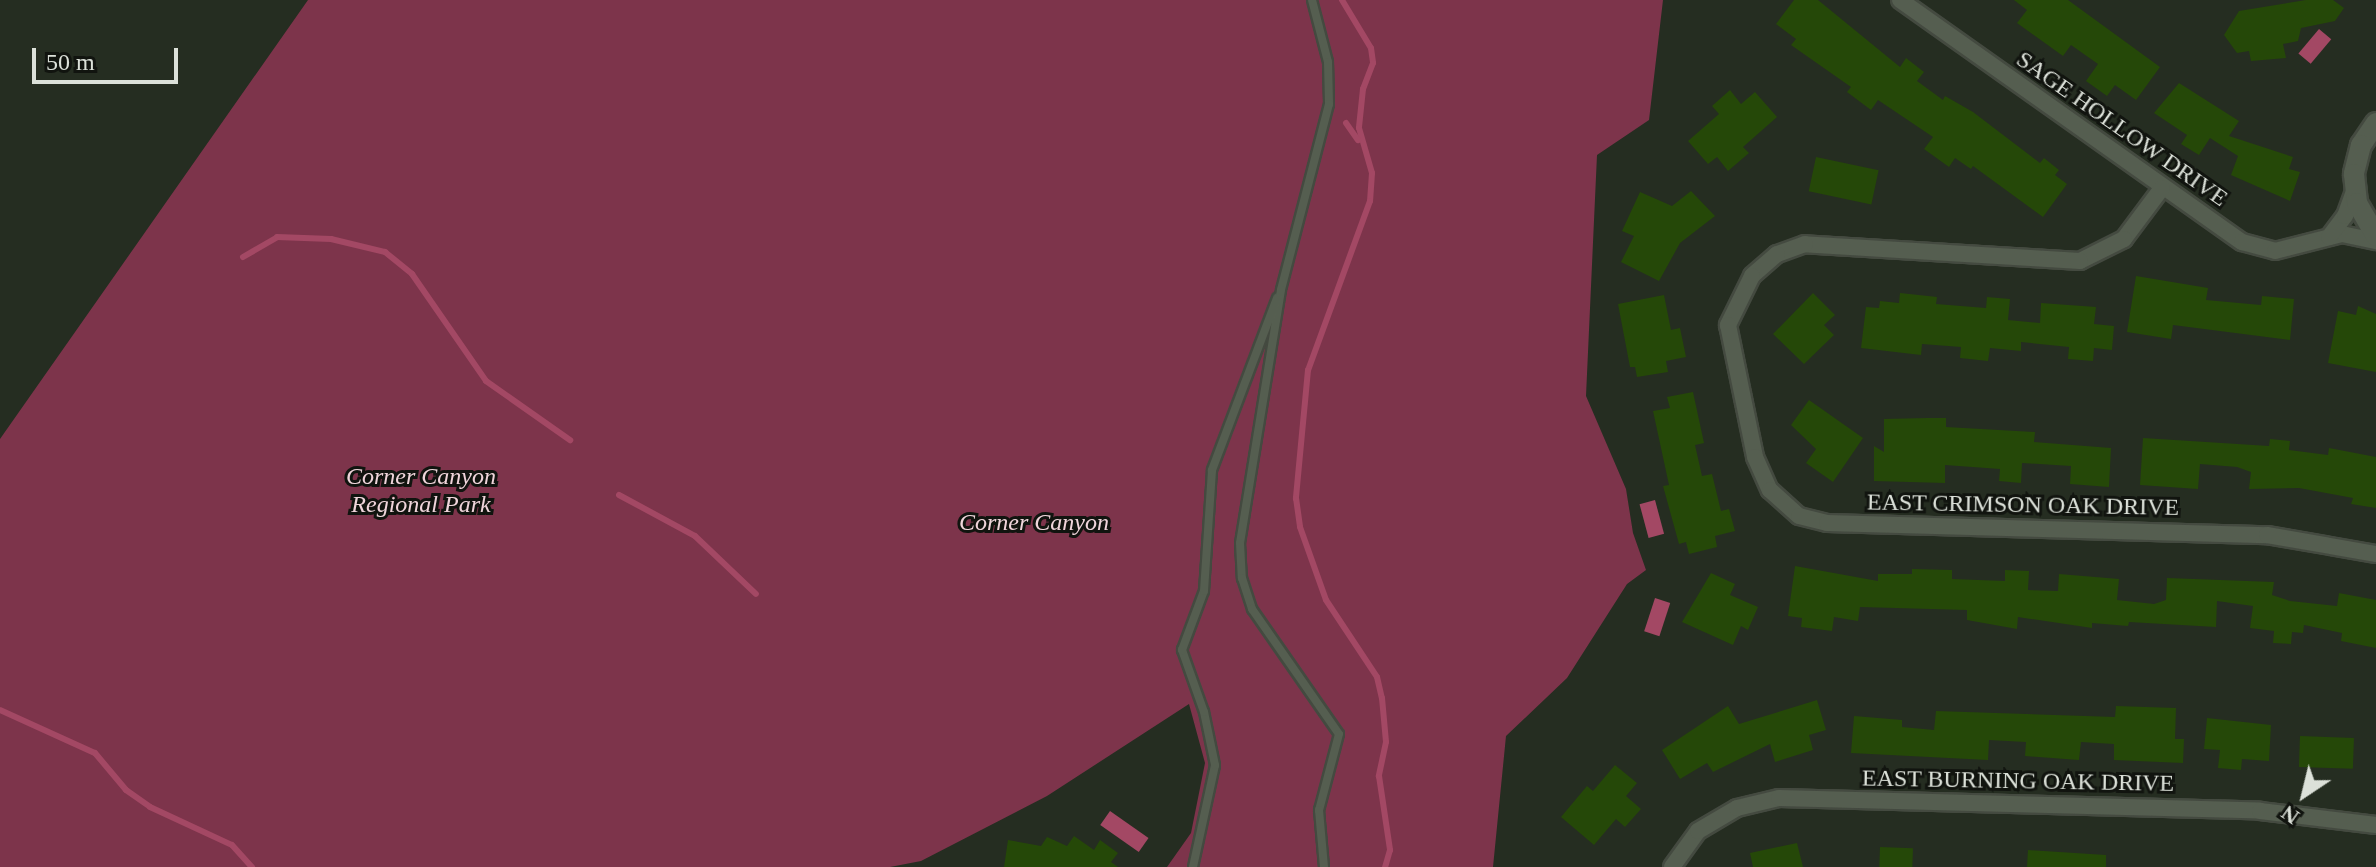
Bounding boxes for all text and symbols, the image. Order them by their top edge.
scale bar [36,32,182,82]
street label: SAGE HOLLOW DRIVE [2011,45,2233,213]
text: 50 m [46,49,95,75]
park label: Corner Canyon Regional Park [346,463,496,519]
street label: EAST CRIMSON OAK DRIVE [1866,488,2180,522]
park label: Corner Canyon [959,509,1109,537]
north arrow [2264,755,2344,835]
street label: EAST BURNING OAK DRIVE [1861,764,2175,798]
text: N [2276,800,2304,830]

